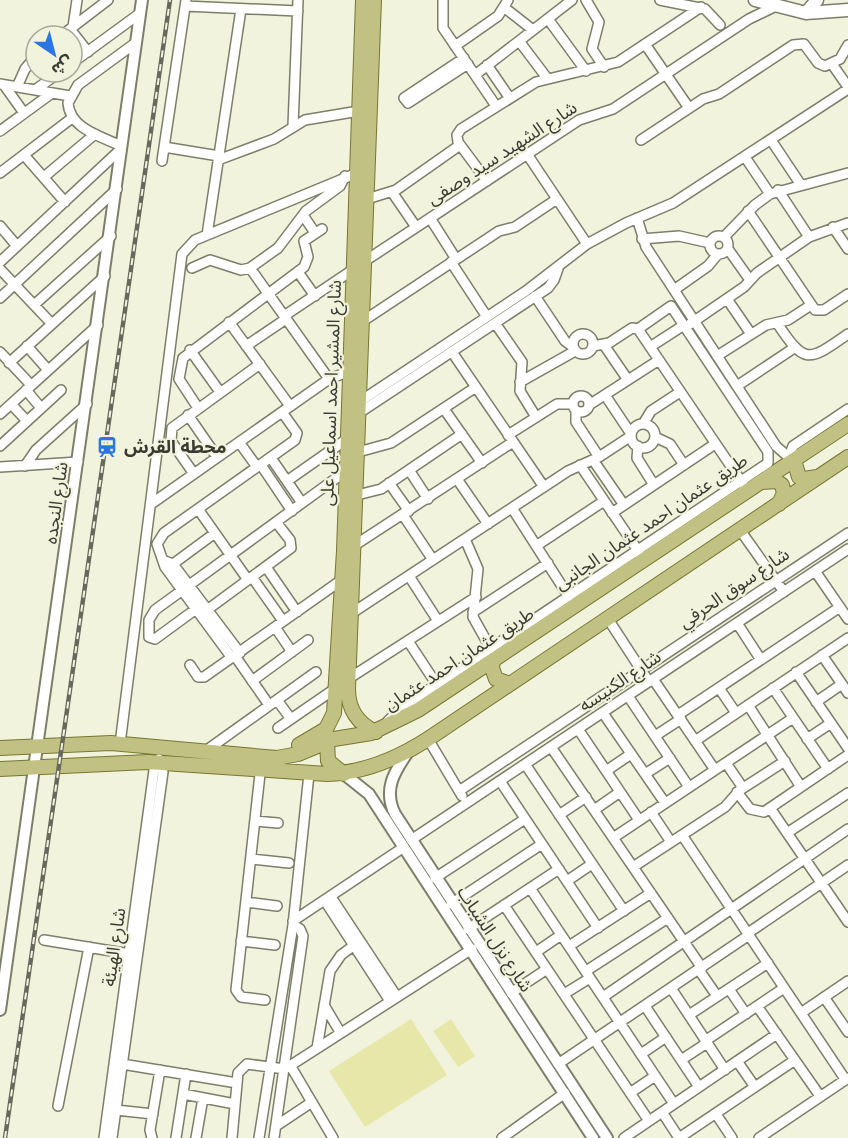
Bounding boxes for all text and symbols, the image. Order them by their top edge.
north arrow [24,24,84,84]
text: ش [48,52,77,80]
street label: شارع الشهيد سيد وصفى [423,96,583,212]
street label: شارع المشير احمد اسماعيل على [316,280,349,507]
station icon: محطة القرش [95,435,119,459]
place label: محطة القرش [124,436,227,458]
street label: طريق عثمان احمد عثمان الجانبى [550,449,752,595]
street label: شارع النجده [39,460,76,546]
street label: شارع سوق الحرفي [675,543,795,636]
street label: طريق عثمان احمد عثمان [380,602,538,716]
street label: شارع الكنيسه [575,645,667,719]
street label: شارع نزل الشباب [450,882,537,998]
street label: شارع الهيئة [98,906,133,988]

